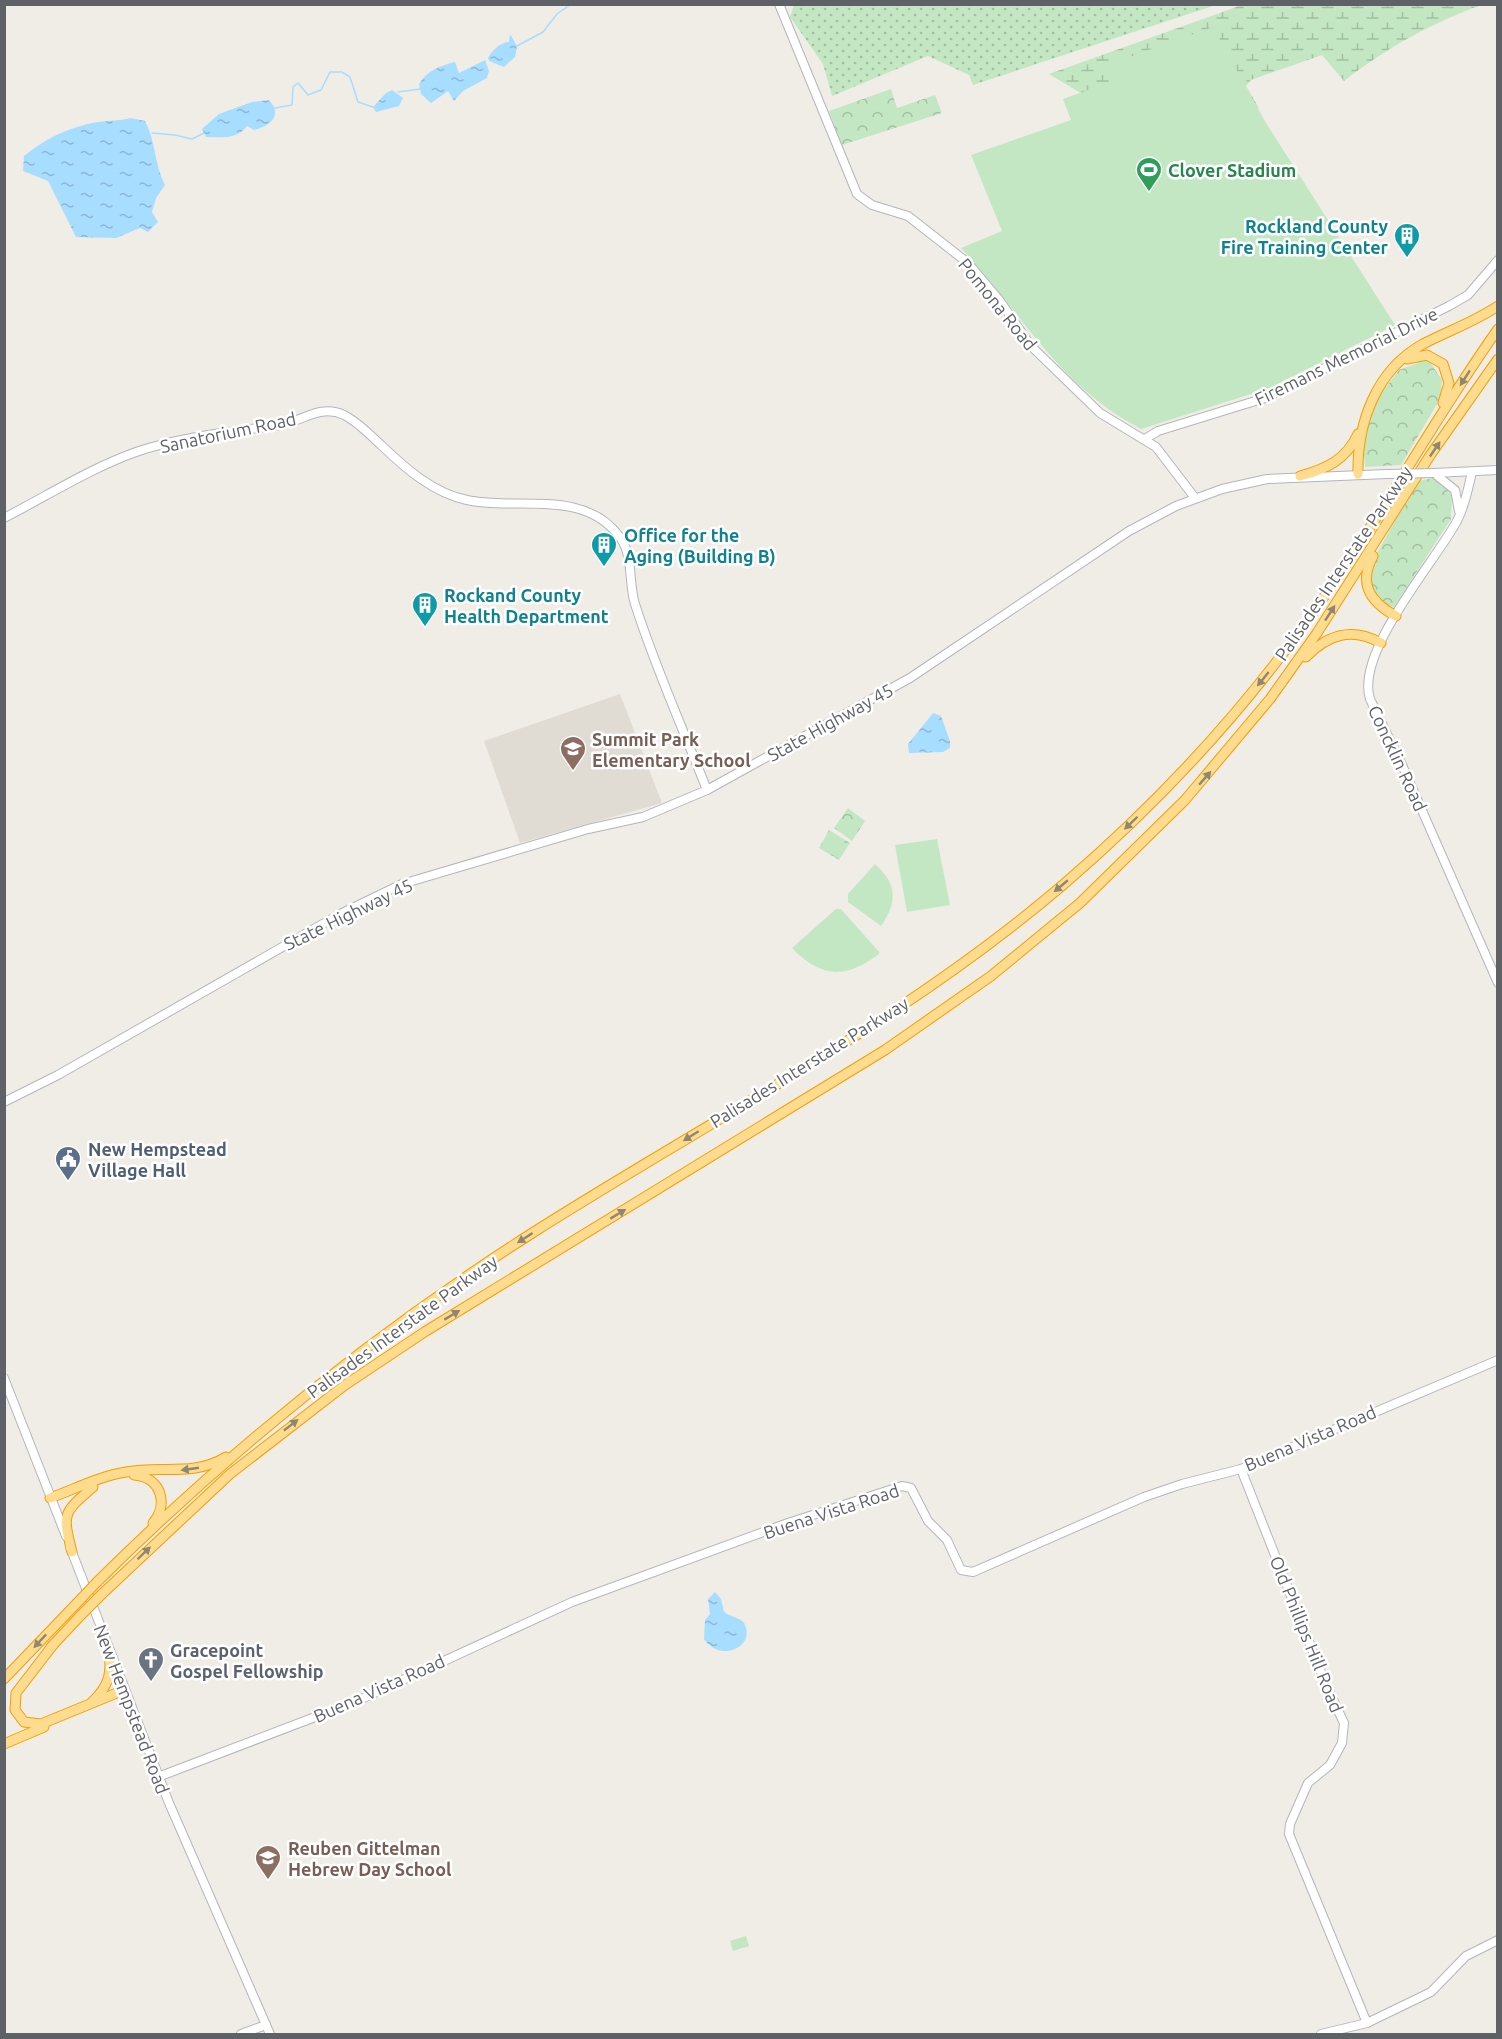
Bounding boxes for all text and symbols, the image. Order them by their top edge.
sports icon: Clover Stadium [1134,155,1164,193]
place label: Clover Stadium [1168,160,1296,180]
place label: Rockland County Fire Training Center [1221,216,1389,257]
building icon: Rockland County Fire Training Center [1392,221,1422,259]
street label: Pomona Road [955,254,1041,354]
street label: Firemans Memorial Drive [1251,303,1441,409]
one-way arrow [1459,369,1470,386]
street label: Sanatorium Road [158,408,298,456]
one-way arrow [1429,441,1440,457]
street label: Palisades Interstate Parkway [1270,462,1416,664]
place label: Office for the Aging (Building B) [624,525,776,567]
building icon: Office for the Aging (Building B) [589,530,619,568]
place label: Rockand County Health Department [444,585,609,626]
building icon: Rockand County Health Department [410,590,440,628]
one-way arrow [1325,605,1336,622]
one-way arrow [1257,671,1270,686]
street label: State Highway 45 [764,679,896,765]
street label: Concklin Road [1365,702,1431,814]
place label: Summit Park Elementary School [592,729,751,770]
school or university icon: Summit Park Elementary School [558,734,588,772]
one-way arrow [1198,771,1211,786]
one-way arrow [1125,815,1139,829]
street label: State Highway 45 [280,874,416,954]
one-way arrow [1054,879,1069,892]
street label: Palisades Interstate Parkway [706,992,912,1131]
one-way arrow [683,1130,699,1141]
place label: New Hempstead Village Hall [88,1139,227,1180]
public building icon: New Hempstead Village Hall [53,1144,83,1182]
one-way arrow [610,1208,626,1219]
one-way arrow [517,1233,533,1244]
street label: Palisades Interstate Parkway [303,1250,501,1402]
one-way arrow [444,1310,460,1321]
street label: Buena Vista Road [1241,1401,1379,1475]
one-way arrow [283,1419,298,1431]
one-way arrow [181,1465,200,1474]
street label: Buena Vista Road [761,1480,901,1542]
one-way arrow [136,1546,150,1560]
street label: Old Phillips Hill Road [1266,1553,1348,1715]
street label: New Hempstead Road [90,1622,174,1796]
one-way arrow [34,1633,47,1648]
place label: Gracepoint Gospel Fellowship [170,1640,323,1681]
church icon: Gracepoint Gospel Fellowship [136,1645,166,1683]
street label: Buena Vista Road [310,1650,448,1726]
place label: Reuben Gittelman Hebrew Day School [288,1838,452,1879]
school or university icon: Reuben Gittelman Hebrew Day School [253,1843,283,1881]

